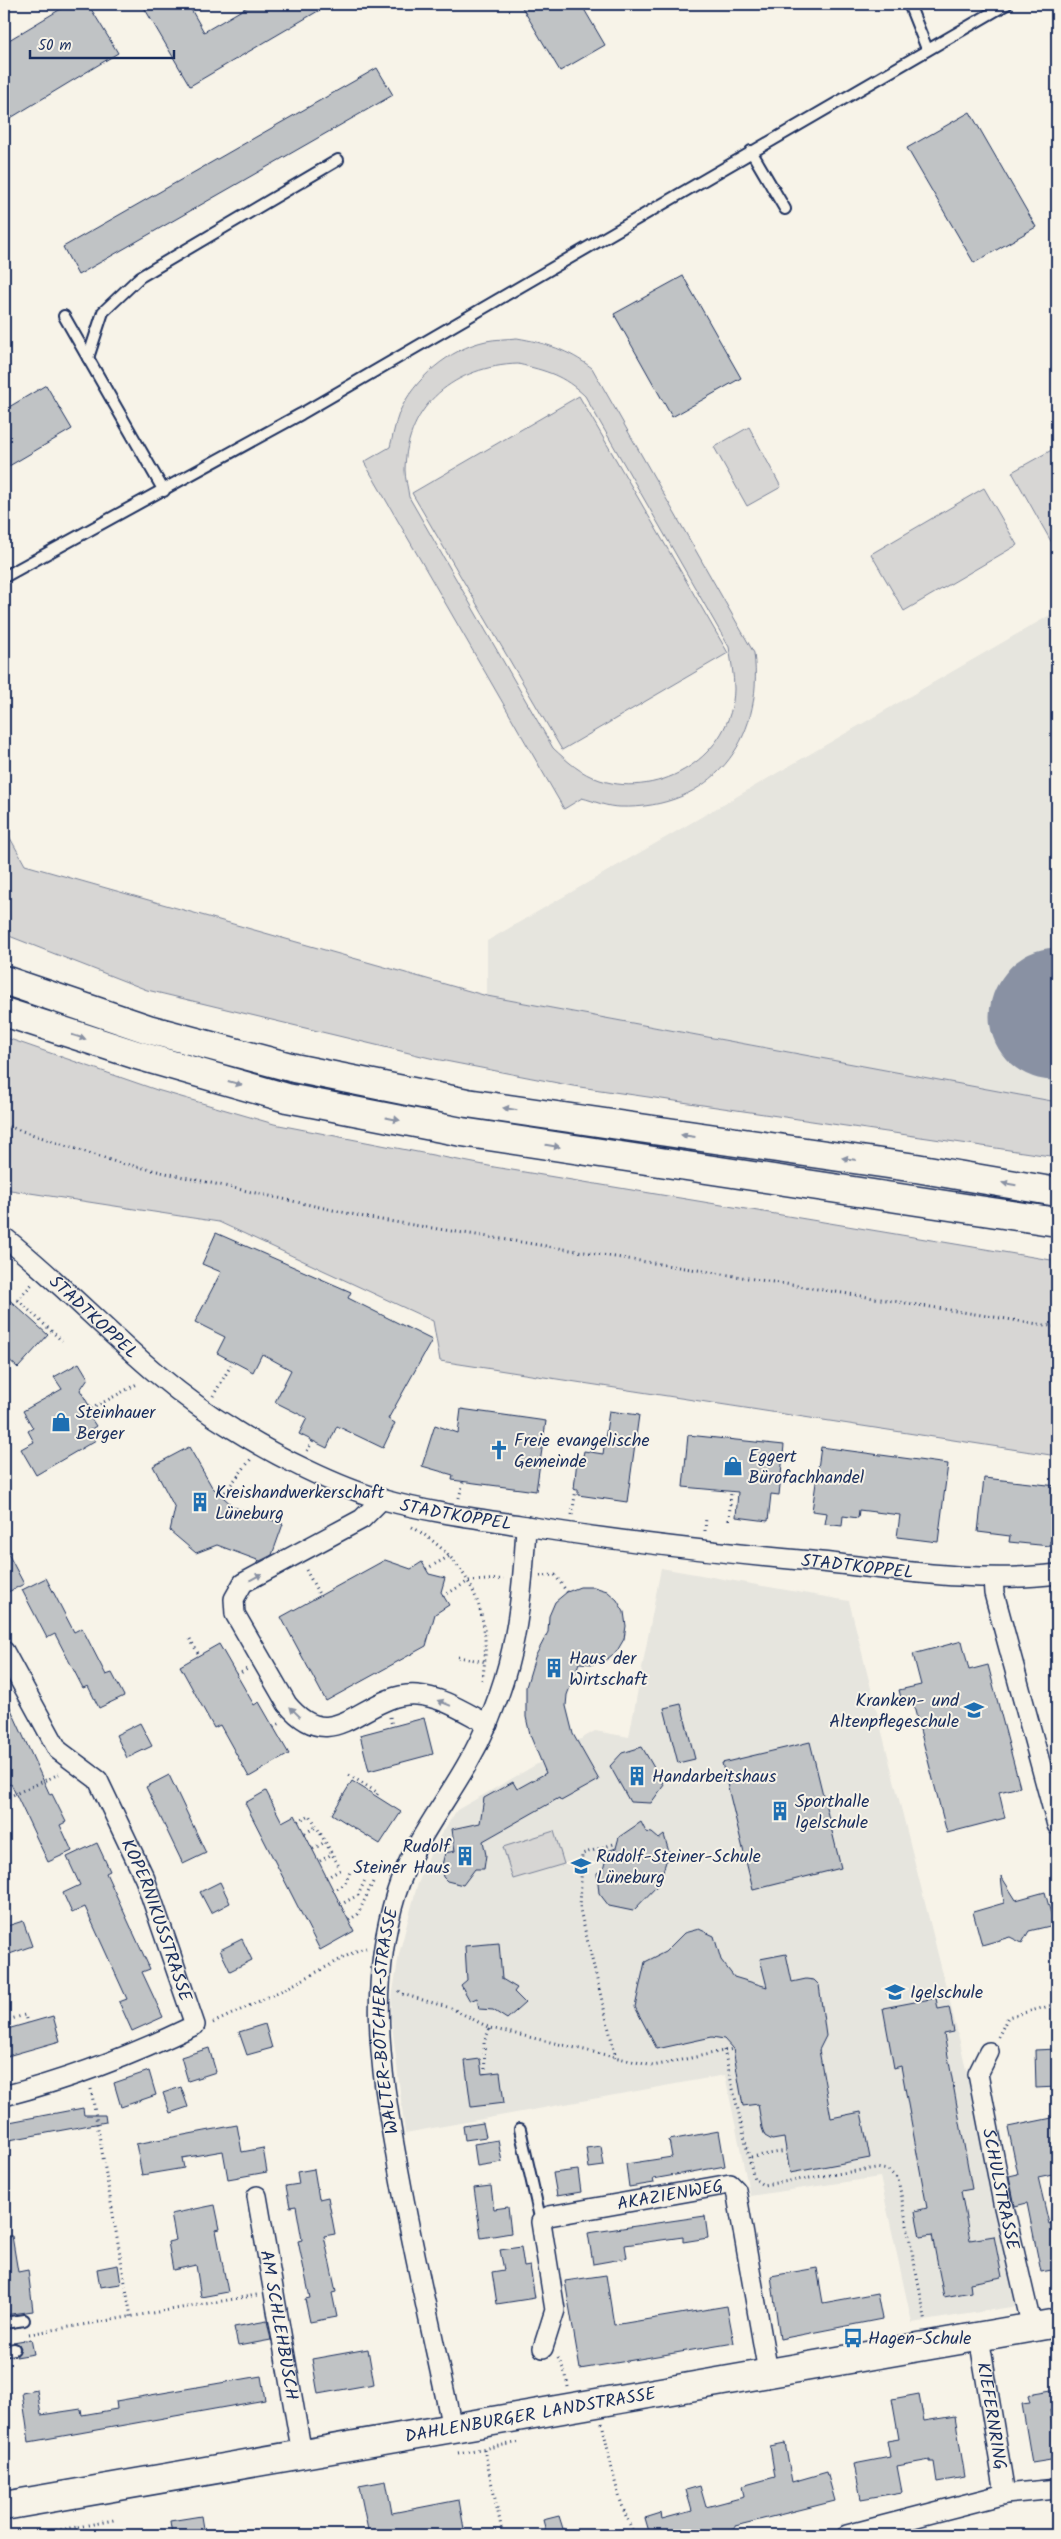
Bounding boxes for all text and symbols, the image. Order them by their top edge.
scale bar [30,28,174,60]
text: 50 m [38,34,72,58]
one-way arrow [71,1033,86,1041]
one-way arrow [227,1079,242,1087]
one-way arrow [501,1105,517,1113]
one-way arrow [385,1115,401,1123]
one-way arrow [679,1132,695,1140]
one-way arrow [545,1143,561,1151]
one-way arrow [840,1154,856,1162]
one-way arrow [1001,1179,1017,1187]
street label: STADTKOPPEL [41,1269,144,1367]
place label: Steinhauer Berger [76,1399,156,1449]
shop icon: Steinhauer Berger [50,1411,72,1433]
place label: Freie evangelische Gemeinde [514,1427,650,1477]
church icon: Freie evangelische Gemeinde [488,1439,510,1461]
place label: Eggert Bürofachhandel [748,1443,865,1493]
shop icon: Eggert Bürofachhandel [722,1455,744,1477]
place label: Kreishandwerkerschaft Lüneburg [215,1479,386,1529]
building icon: Kreishandwerkerschaft Lüneburg [189,1491,211,1513]
street label: STADTKOPPEL [397,1492,513,1540]
street label: STADTKOPPEL [800,1547,915,1588]
one-way arrow [249,1572,263,1581]
place label: Haus der Wirtschaft [569,1645,649,1695]
building icon: Haus der Wirtschaft [543,1657,565,1679]
place label: Kranken- und Altenpflegeschule [829,1687,960,1737]
one-way arrow [437,1698,451,1706]
school or university icon: Kranken- und Altenpflegeschule [963,1699,985,1721]
one-way arrow [289,1706,301,1718]
place label: Handarbeitshaus [652,1763,777,1792]
building icon: Handarbeitshaus [626,1765,648,1787]
place label: Sporthalle Igelschule [795,1788,869,1838]
building icon: Sporthalle Igelschule [769,1800,791,1822]
place label: Rudolf Steiner Haus [353,1833,452,1883]
street label: KOPERNIKUSSTRASSE [112,1834,199,2006]
place label: Rudolf-Steiner-Schule Lüneburg [596,1843,761,1893]
building icon: Rudolf Steiner Haus [454,1845,476,1867]
school or university icon: Rudolf-Steiner-Schule Lüneburg [570,1855,592,1877]
street label: WALTER-BÖTCHER-STRASSE [366,1904,408,2136]
place label: Igelschule [910,1979,983,2008]
school or university icon: Igelschule [884,1981,906,2003]
street label: SCHULSTRASSE [973,2126,1027,2254]
street label: AKAZIENWEG [615,2172,726,2220]
street label: AM SCHLEHBUSCH [251,2248,305,2403]
place label: Hagen-Schule [868,2325,971,2354]
bus stop icon: Hagen-Schule [842,2327,864,2349]
street label: KIEFERNRING [967,2360,1014,2472]
street label: DAHLENBURGER LANDSTRASSE [403,2380,659,2452]

